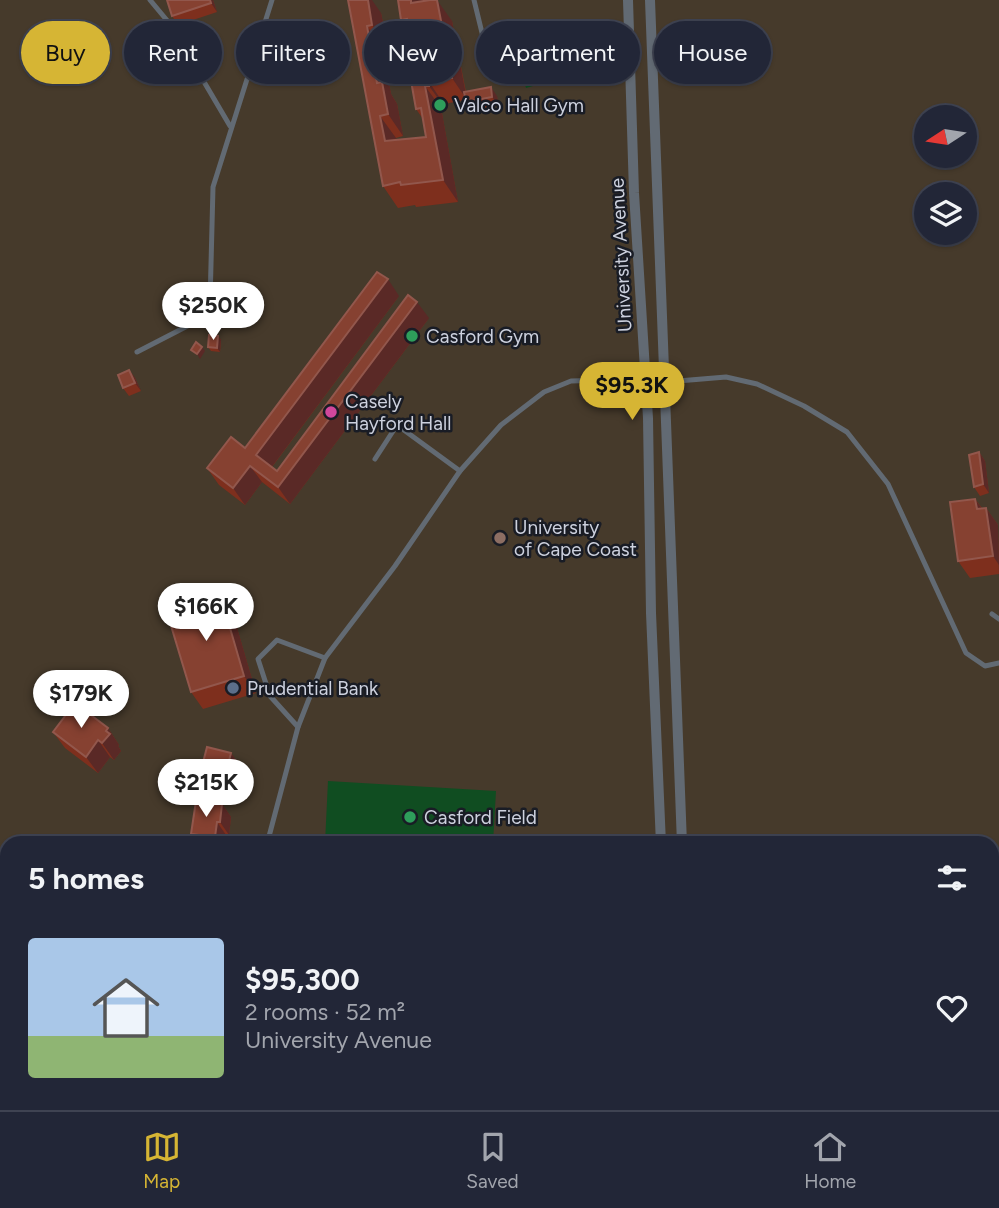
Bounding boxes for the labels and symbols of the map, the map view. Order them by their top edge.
place label: Valco Hall Gym [454,94,584,117]
marker: Valco Hall Gym [432,97,448,113]
north arrow [914,105,976,168]
street label: University Avenue [605,177,637,333]
pin: $250K [164,282,262,342]
place label: Casford Gym [426,325,539,348]
marker: Casford Gym [404,328,420,344]
pin: $95.3K [575,362,689,422]
place label: Casely Hayford Hall [345,390,451,435]
marker: Casely Hayford Hall [323,404,339,420]
place label: University of Cape Coast [514,516,637,561]
marker: University of Cape Coast [492,530,508,546]
pin: $166K [157,584,255,643]
pin: $179K [32,670,130,730]
place label: Prudential Bank [247,677,379,700]
marker: Prudential Bank [225,680,241,696]
pin: $215K [157,760,255,819]
place label: Casford Field [424,806,537,829]
marker: Casford Field [402,809,418,825]

